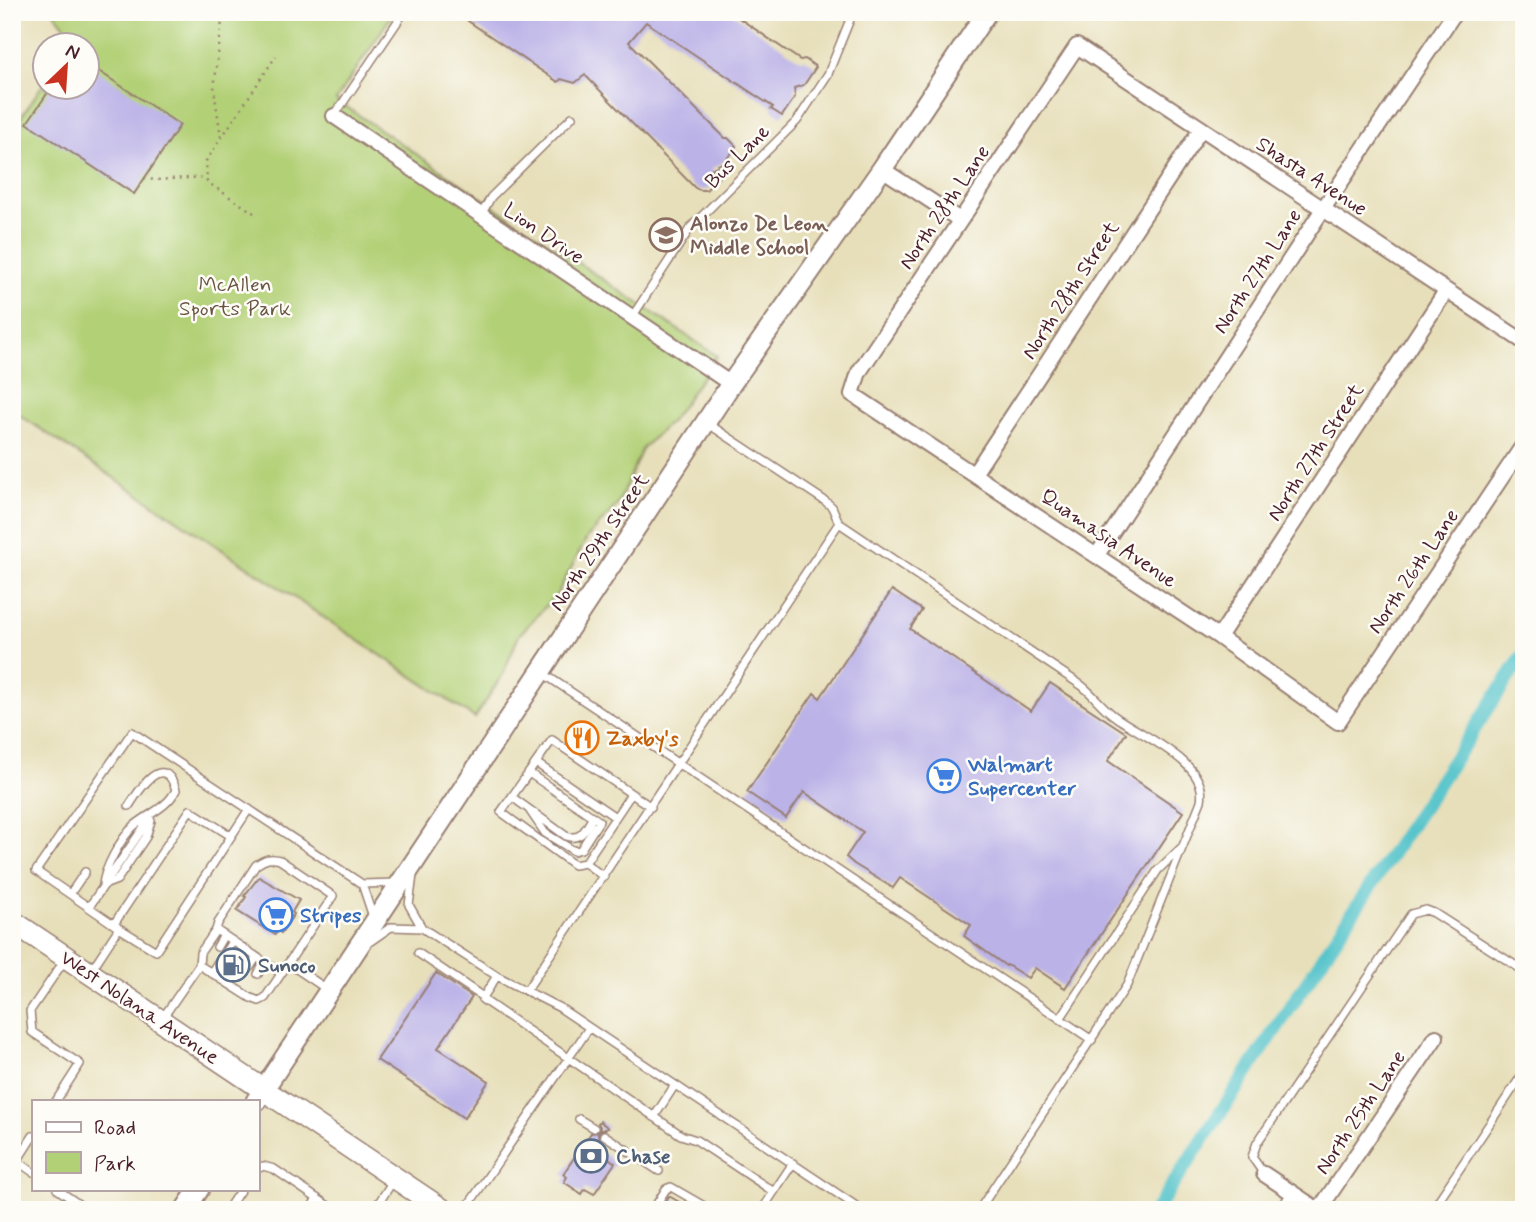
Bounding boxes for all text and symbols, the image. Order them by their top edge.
north arrow [32,32,102,102]
text: N [62,38,84,66]
street label: Bus Lane [699,118,776,195]
street label: Shasta Avenue [1250,130,1372,223]
street label: North 28th Lane [893,140,997,275]
street label: Lion Drive [498,197,589,271]
street label: North 27th Lane [1207,204,1309,339]
place label: Alonzo De Leon Middle School [690,210,829,262]
street label: North 28th Street [1016,215,1126,365]
school or university icon: Alonzo De Leon Middle School [647,216,685,254]
park label: McAllen Sports Park [179,271,291,323]
street label: North 27th Street [1261,378,1371,527]
street label: North 29th Street [543,468,657,617]
street label: Quamasia Avenue [1035,483,1182,595]
street label: North 26th Lane [1362,504,1466,639]
restaurant icon: Zaxby's [563,719,601,757]
place label: Zaxby's [606,725,679,753]
place label: Walmart Supercenter [967,751,1076,803]
supermarket icon: Walmart Supercenter [925,757,963,795]
supermarket icon: Stripes [257,896,295,934]
place label: Stripes [300,902,362,930]
street label: West Nolana Avenue [54,944,224,1072]
fuel station icon: Sunoco [214,946,252,984]
place label: Sunoco [258,952,316,980]
street label: North 25th Lane [1309,1045,1413,1180]
legend [32,1100,259,1190]
text: Road [94,1114,136,1142]
bank icon: Chase [572,1137,610,1175]
place label: Chase [616,1143,670,1171]
text: Park [94,1150,136,1178]

